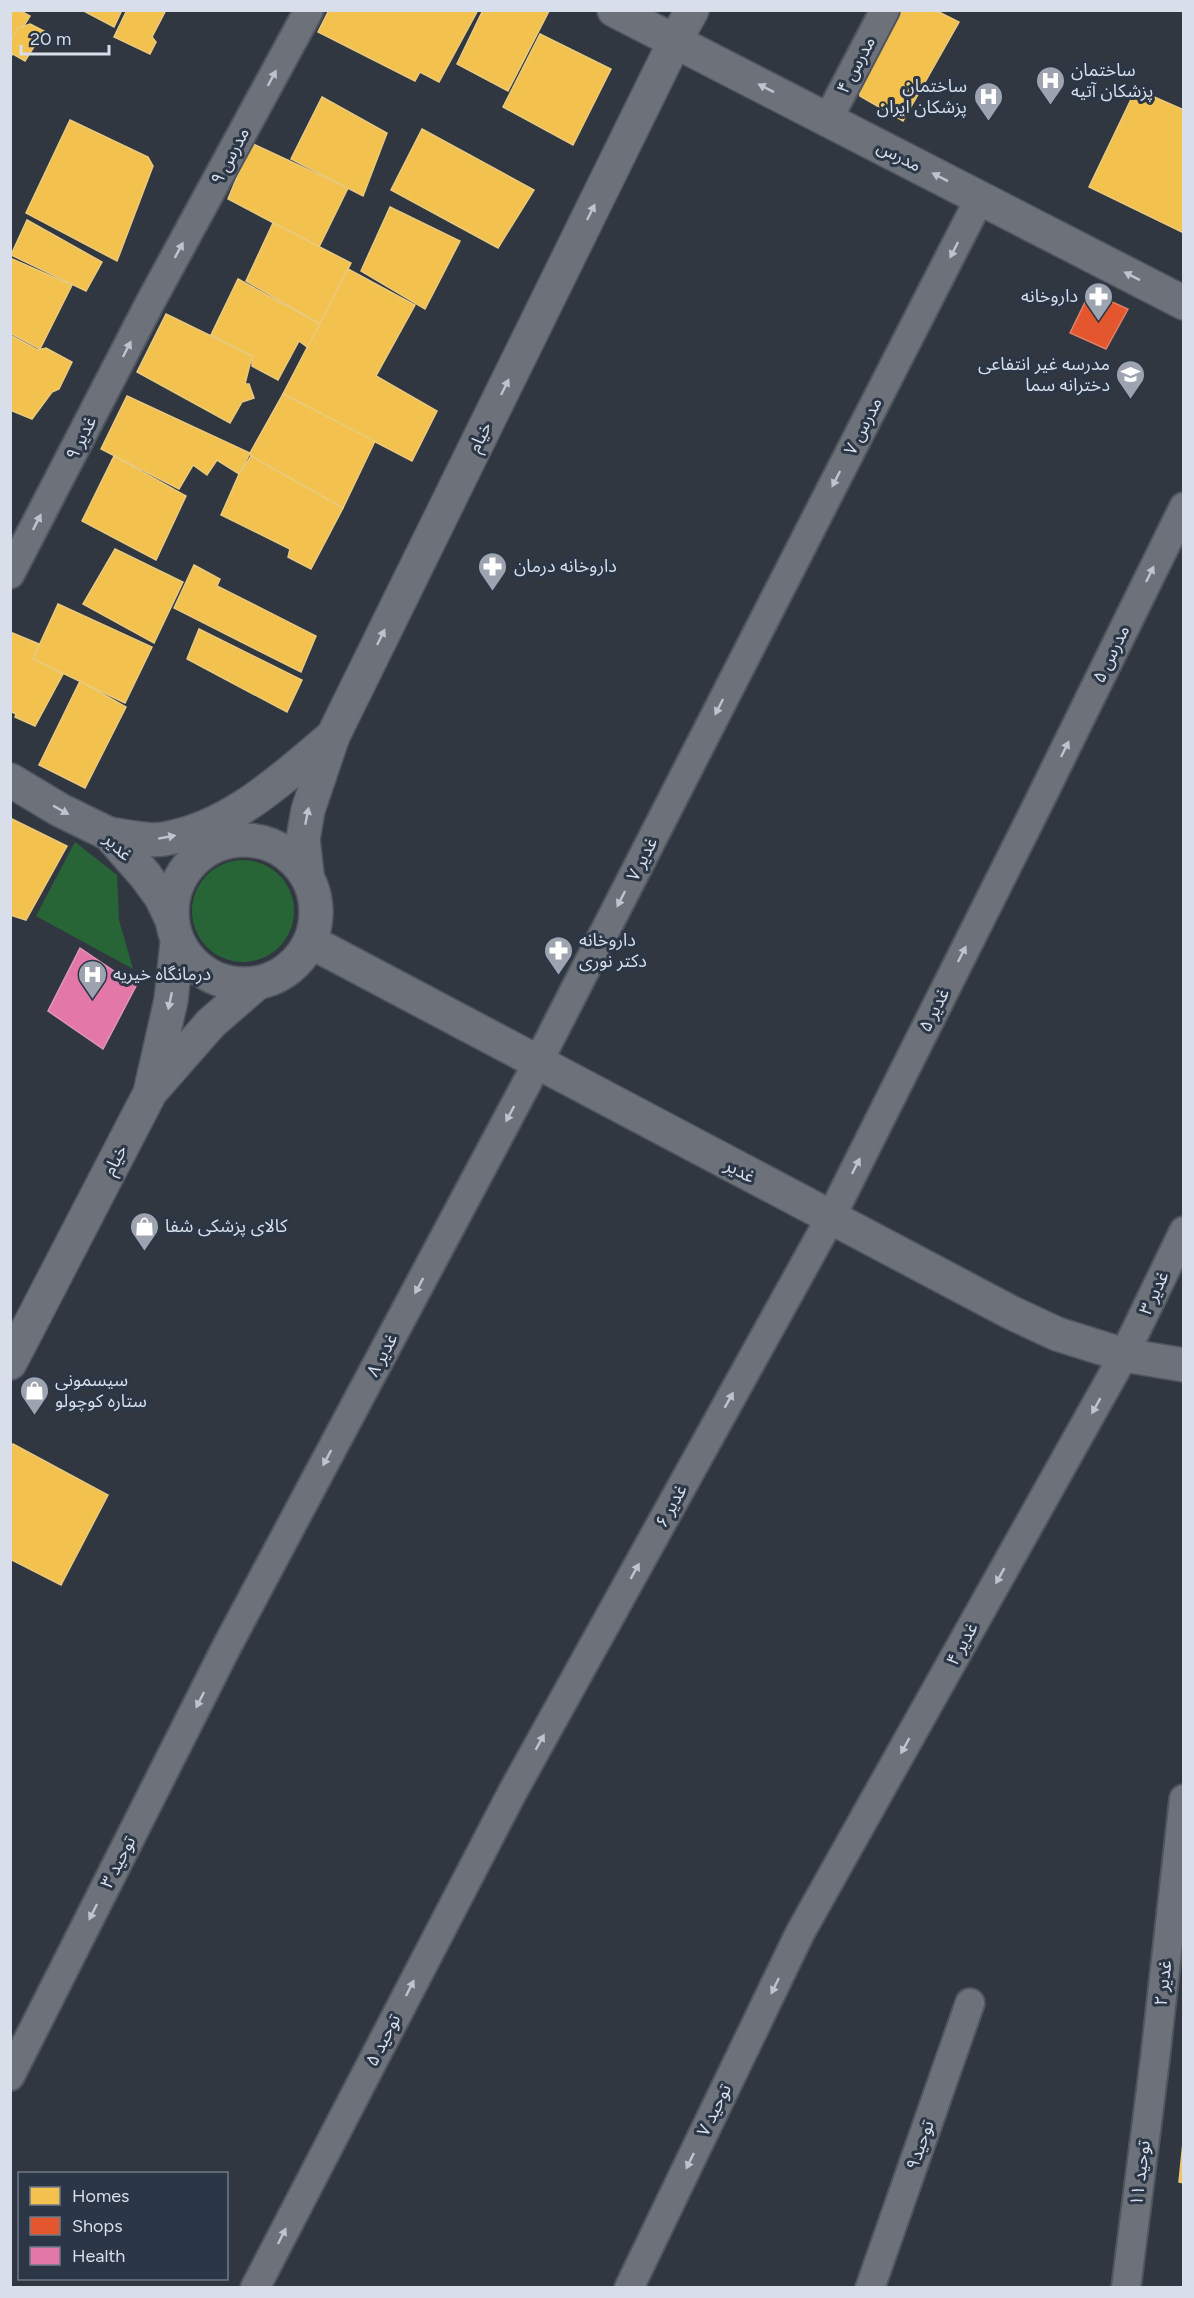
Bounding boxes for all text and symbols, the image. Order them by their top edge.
scale bar [21,18,110,56]
text: 20 m [30,28,71,50]
street label: مدرس ۴ [832,33,880,97]
place label: ساختمان پزشکان آتیه [1071,59,1153,102]
hospital icon: ساختمان پزشکان آتیه [1034,64,1066,106]
one-way arrow [267,69,277,86]
place label: ساختمان پزشکان ایران [877,75,967,118]
hospital icon: ساختمان پزشکان ایران [972,80,1004,122]
one-way arrow [758,83,775,93]
street label: مدرس ۹ [206,124,254,188]
street label: مدرس [873,136,925,176]
one-way arrow [931,172,948,182]
one-way arrow [586,203,596,220]
one-way arrow [174,241,184,258]
one-way arrow [949,241,958,258]
one-way arrow [1123,271,1140,281]
pharmacy icon: داروخانه [1083,280,1115,322]
place label: داروخانه [1021,285,1078,307]
one-way arrow [122,340,132,357]
place label: مدرسه غیر انتفاعی دخترانه سما [978,353,1110,396]
school or university icon: مدرسه غیر انتفاعی دخترانه سما [1115,358,1147,400]
one-way arrow [500,378,509,395]
street label: مدرس ۷ [839,394,887,458]
street label: غدیر ۹ [61,413,101,463]
street label: خیام [463,418,499,457]
one-way arrow [831,471,841,488]
one-way arrow [33,514,42,531]
pharmacy icon: داروخانه درمان [477,550,509,592]
place label: داروخانه درمان [514,555,617,577]
one-way arrow [1146,566,1155,583]
street label: مدرس ۵ [1088,621,1134,687]
one-way arrow [377,628,386,645]
one-way arrow [715,699,724,716]
one-way arrow [1060,741,1069,758]
one-way arrow [52,805,69,815]
one-way arrow [303,807,312,826]
street label: غدیر [98,828,137,866]
one-way arrow [157,832,176,841]
street label: غدیر ۷ [622,834,662,884]
one-way arrow [616,891,626,908]
place label: داروخانه دکتر نوری [579,929,647,972]
pharmacy icon: داروخانه دکتر نوری [542,934,574,976]
one-way arrow [958,946,967,963]
hospital icon: درمانگاه خیریه [76,958,108,1000]
place label: درمانگاه خیریه [113,963,211,985]
street label: غدیر ۵ [914,985,954,1035]
one-way arrow [165,991,175,1010]
one-way arrow [505,1106,515,1123]
street label: خیام [98,1141,135,1180]
street label: غدیر [720,1154,759,1188]
one-way arrow [851,1158,861,1175]
shop icon: کالای پزشکی شفا [128,1210,160,1252]
place label: کالای پزشکی شفا [165,1215,288,1237]
street label: غدیر ۳ [1134,1268,1174,1318]
one-way arrow [414,1278,424,1295]
street label: غدیر ۸ [362,1330,402,1380]
place label: سیسمونی ستاره کوچولو [55,1369,147,1412]
shop icon: سیسمونی ستاره کوچولو [18,1374,50,1416]
one-way arrow [724,1392,734,1409]
one-way arrow [1091,1398,1101,1415]
one-way arrow [322,1450,332,1467]
street label: غدیر ۶ [650,1481,692,1531]
one-way arrow [630,1562,640,1579]
one-way arrow [996,1568,1006,1585]
street label: غدیر ۴ [941,1619,983,1669]
one-way arrow [195,1692,205,1709]
one-way arrow [535,1733,545,1750]
one-way arrow [900,1738,910,1755]
street label: توحید ۳ [96,1832,140,1892]
one-way arrow [88,1904,98,1921]
street label: غدیر ۲ [1150,1959,1176,2007]
one-way arrow [770,1977,779,1994]
one-way arrow [405,1979,415,1997]
street label: توحید ۵ [361,2010,405,2070]
street label: توحید ۷ [692,2080,736,2140]
street label: توحید۹ [901,2117,939,2173]
street label: توحید ۱۱ [1125,2139,1155,2207]
one-way arrow [685,2153,694,2170]
legend [18,2172,228,2280]
text: Homes [72,2185,130,2207]
text: Shops [72,2215,123,2237]
one-way arrow [277,2227,287,2244]
text: Health [72,2245,125,2267]

